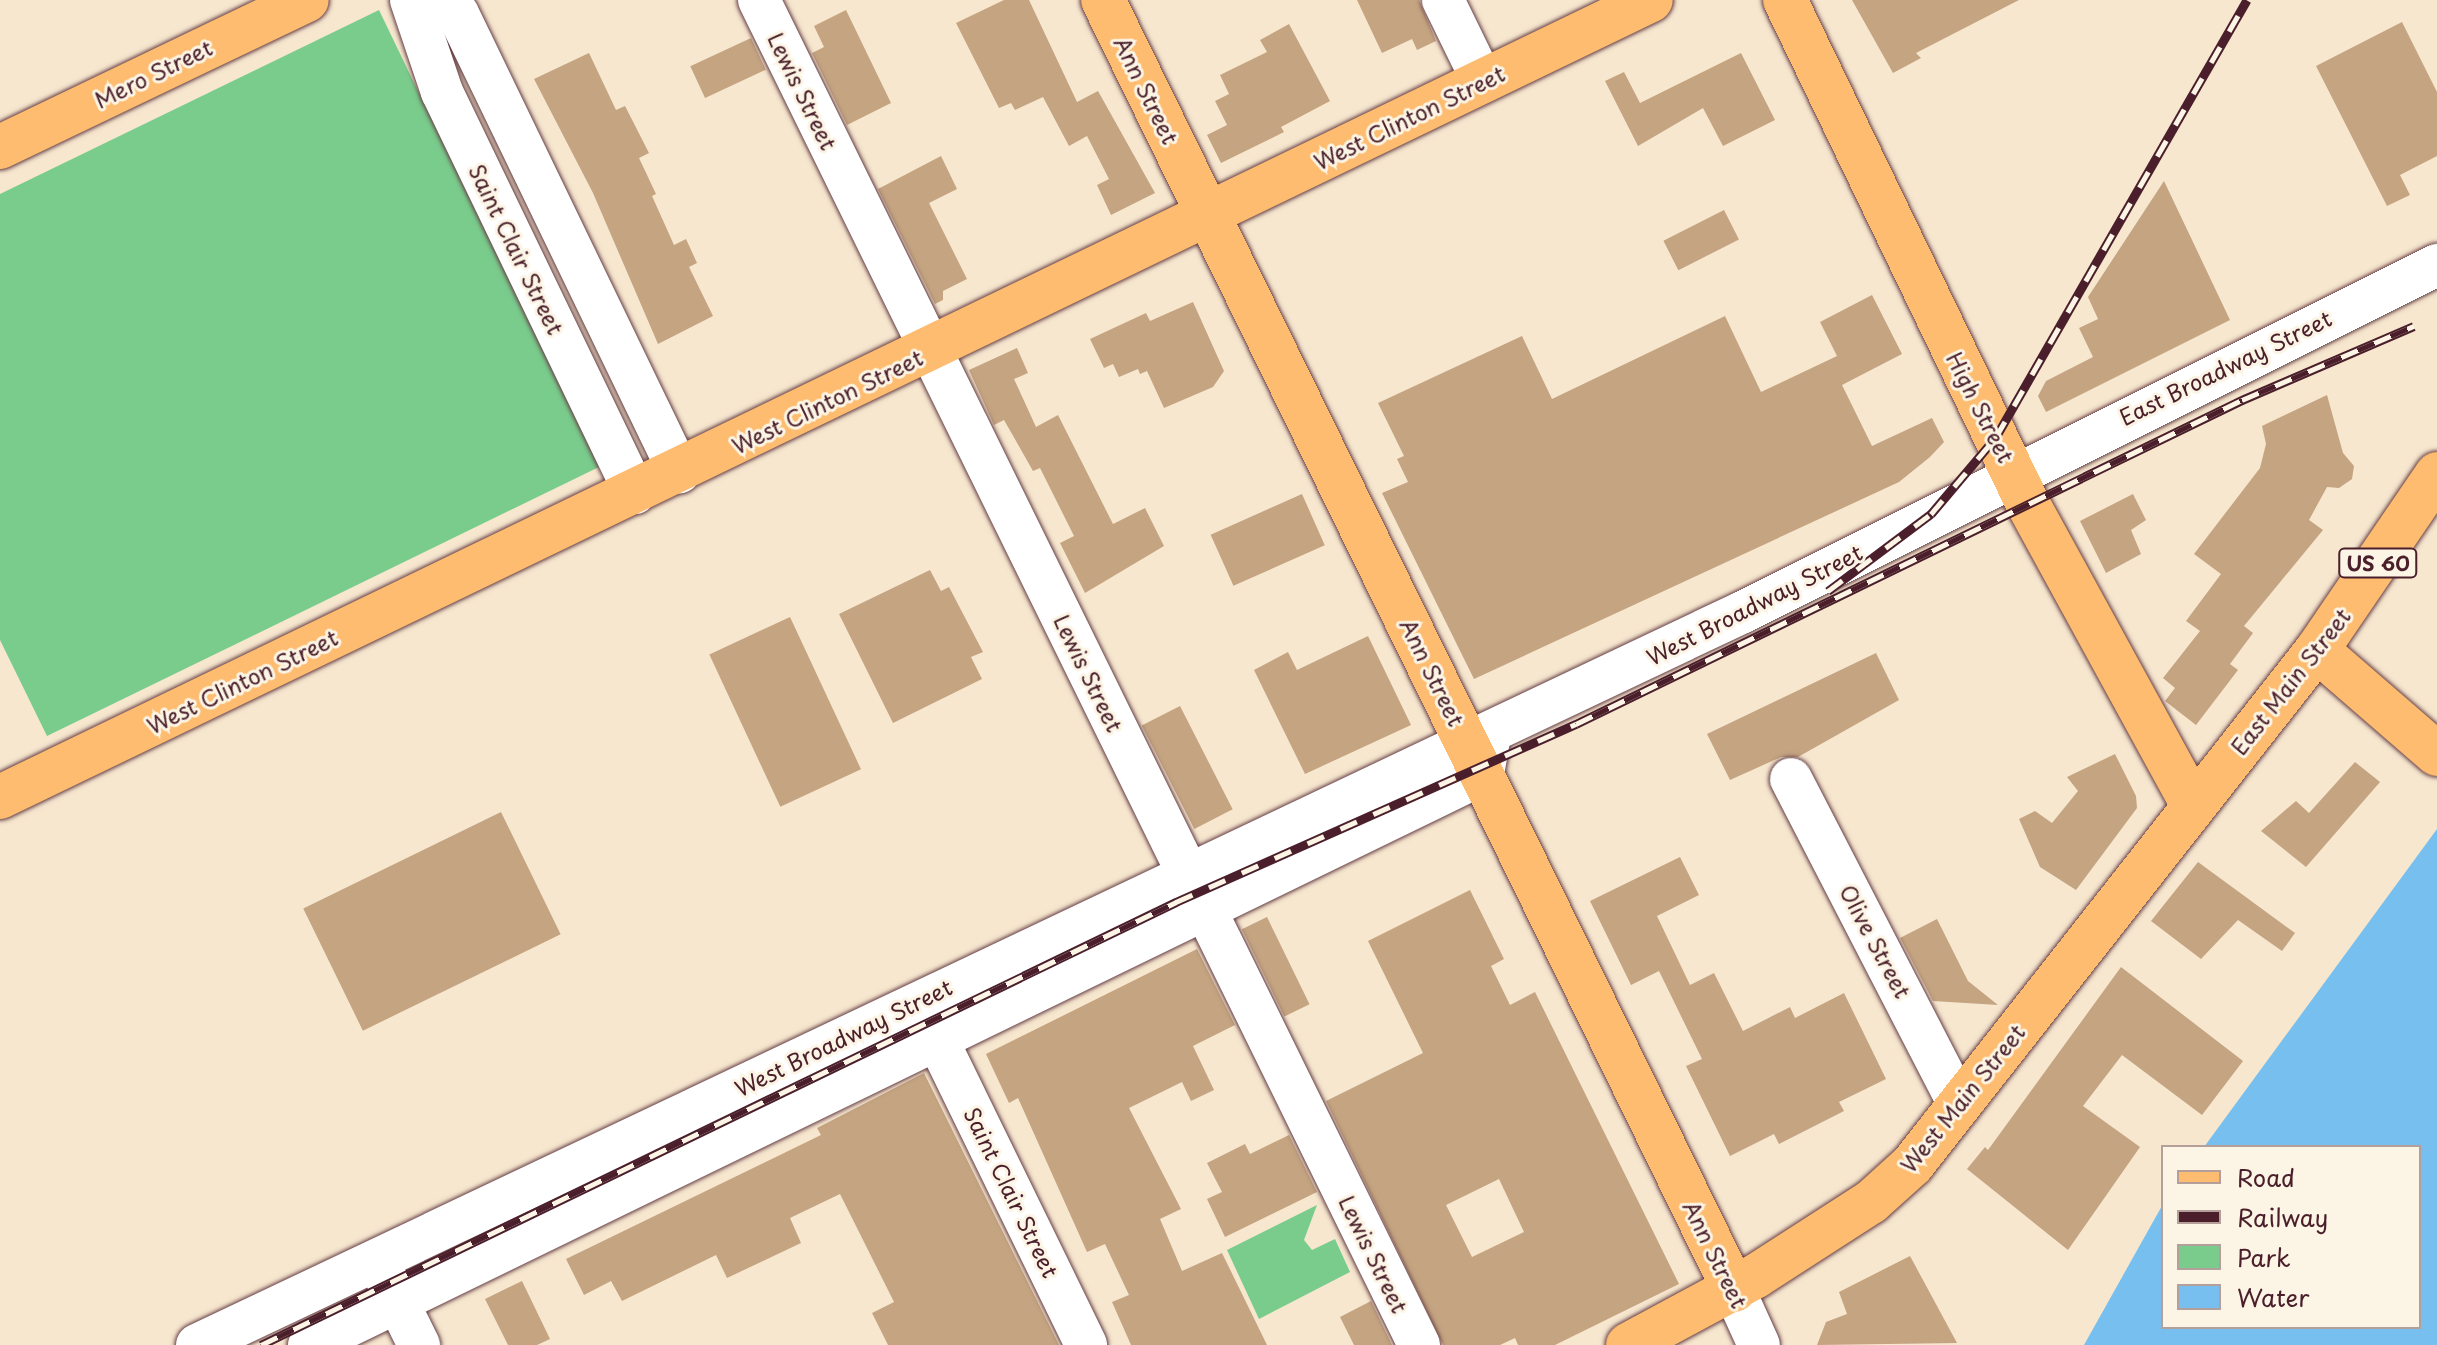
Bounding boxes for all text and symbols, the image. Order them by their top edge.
street label: Lewis Street [763,27,843,155]
street label: Ann Street [1110,32,1184,148]
street label: Mero Street [90,33,216,113]
street label: West Clinton Street [1310,60,1508,174]
street label: Saint Clair Street [464,159,570,339]
street label: East Broadway Street [2114,304,2336,430]
street label: West Clinton Street [728,344,926,458]
street label: High Street [1942,347,2020,467]
street label: West Broadway Street [1642,538,1866,670]
road number: US 60 [2338,547,2418,579]
street label: East Main Street [2225,602,2355,760]
street label: Lewis Street [1049,609,1129,737]
street label: Ann Street [1396,614,1470,730]
street label: West Clinton Street [143,624,341,738]
street label: Olive Street [1835,879,1917,1003]
street label: West Broadway Street [730,973,956,1101]
street label: West Main Street [1894,1018,2030,1178]
street label: Saint Clair Street [959,1102,1065,1282]
legend [2161,1145,2421,1329]
text: Road [2237,1159,2295,1195]
street label: Lewis Street [1334,1190,1414,1318]
street label: Ann Street [1679,1196,1753,1312]
text: Railway [2237,1199,2328,1235]
text: Park [2237,1239,2291,1275]
text: Water [2237,1279,2309,1315]

